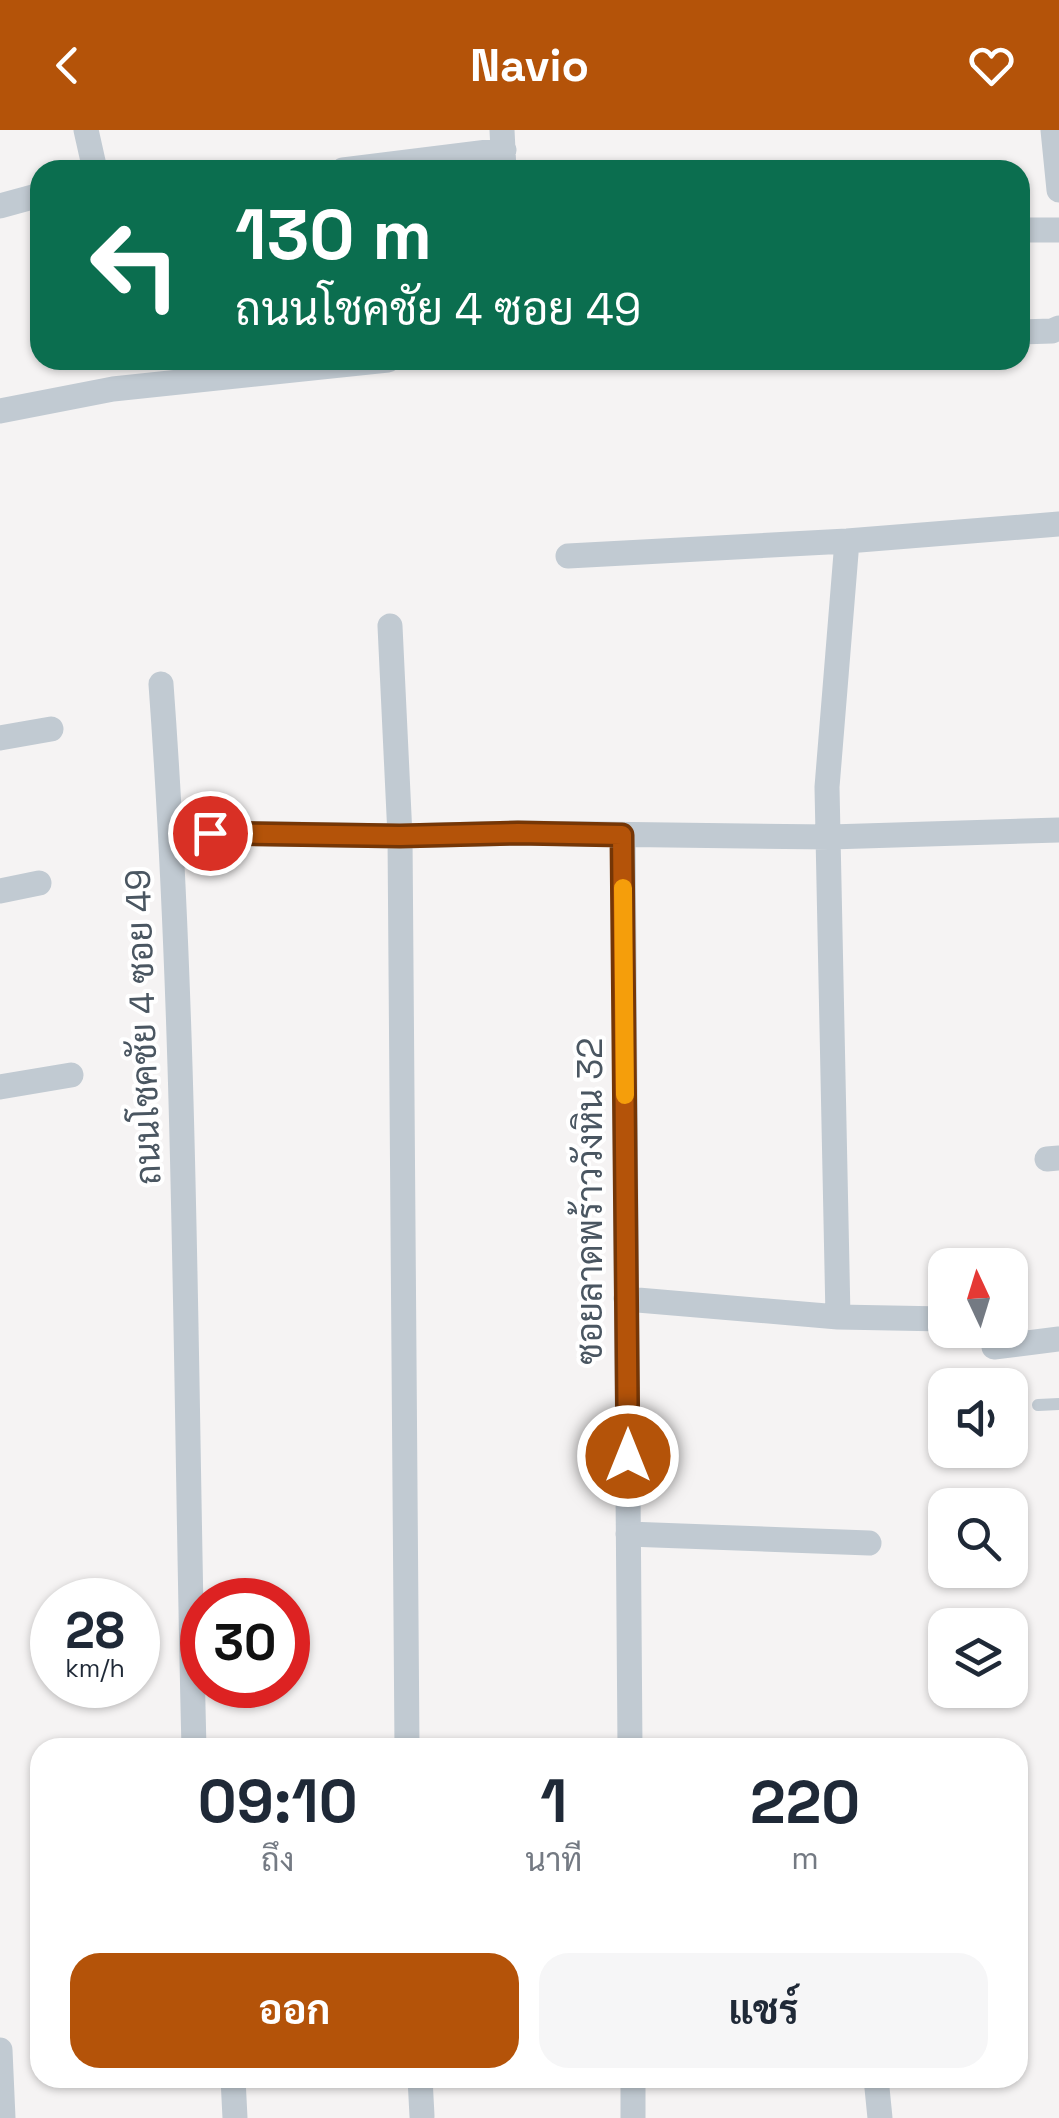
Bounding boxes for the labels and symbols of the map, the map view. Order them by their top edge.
pin [168,791,253,876]
street label: ถนนโชคชัย 4 ซอย 49 [114,868,171,1186]
street label: ซอยลาดพร้าววังหิน 32 [567,1038,612,1364]
north arrow [928,1248,1028,1348]
position arrow [576,1404,680,1508]
speed limit sign: 30 [180,1578,310,1708]

